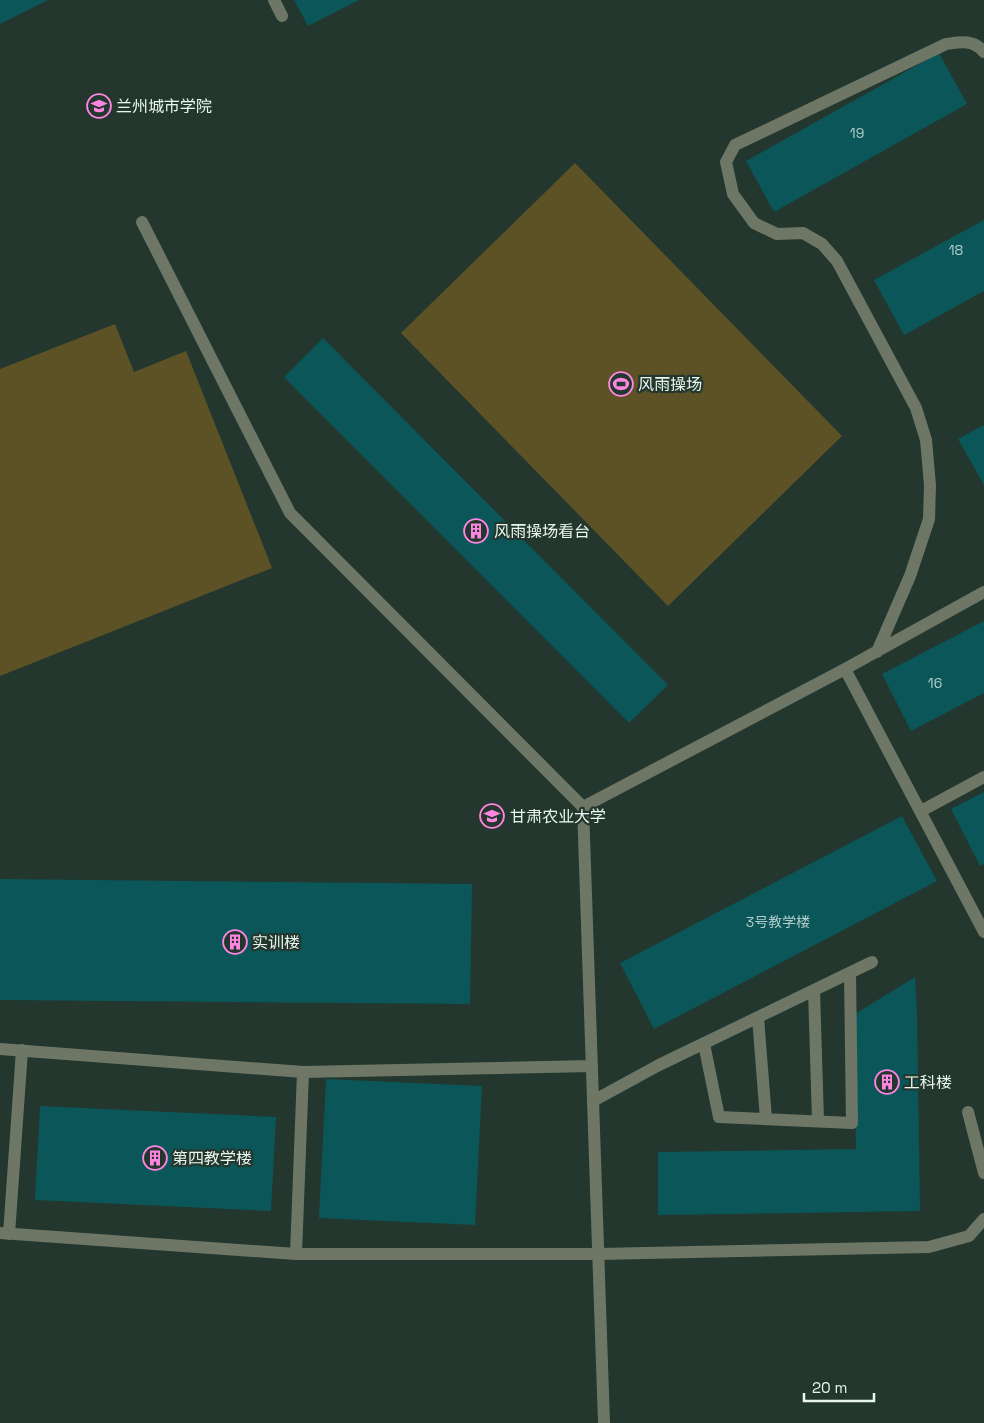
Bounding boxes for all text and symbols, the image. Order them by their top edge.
school or university icon: 兰州城市学院 [86,93,112,119]
place label: 兰州城市学院 [116,96,212,117]
house number: 19 [850,124,864,142]
house number: 18 [949,241,964,259]
sports icon: 风雨操场 [608,371,634,397]
place label: 风雨操场 [638,374,702,395]
building icon: 风雨操场看台 [463,518,489,544]
place label: 风雨操场看台 [494,521,590,542]
house number: 16 [928,674,942,692]
school or university icon: 甘肃农业大学 [479,803,505,829]
place label: 甘肃农业大学 [510,806,606,827]
house number: 3号教学楼 [746,913,810,931]
building icon: 实训楼 [222,929,248,955]
place label: 实训楼 [252,932,300,953]
building icon: 工科楼 [874,1069,900,1095]
place label: 工科楼 [904,1072,952,1093]
building icon: 第四教学楼 [142,1145,168,1171]
place label: 第四教学楼 [172,1148,252,1169]
scale bar [804,1370,874,1402]
text: 20 m [812,1378,847,1397]

